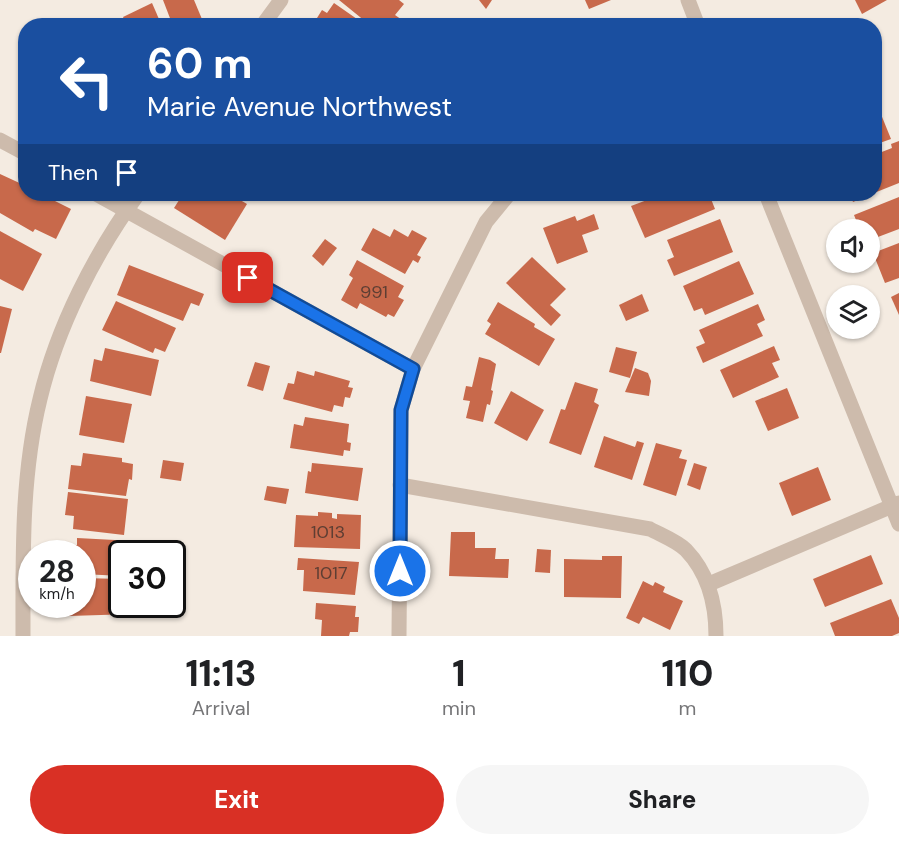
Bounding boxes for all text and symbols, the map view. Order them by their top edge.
text: 60 m [147,36,253,91]
icon: left [48,42,126,120]
text: Marie Avenue Northwest [147,89,452,124]
icon: arrive [110,156,143,189]
text: Then [48,158,98,187]
map controls [826,219,880,339]
button: sound [826,219,880,273]
pin [222,252,273,303]
icon: arrive [231,261,264,294]
house number: 991 [360,280,388,304]
button: layers [826,285,880,339]
house number: 1013 [311,520,345,544]
position arrow [368,539,432,603]
speed limit sign: 30 [108,540,186,618]
text: 28 [39,552,75,591]
house number: 1017 [314,561,348,585]
text: km/h [39,584,75,604]
text: 11:13 [185,650,256,697]
text: 1 [452,650,466,697]
text: 110 [662,650,714,697]
text: Arrival [192,695,250,721]
text: min [442,695,476,721]
text: m [679,695,696,721]
button: Exit [30,765,444,834]
button: Share [456,765,869,834]

